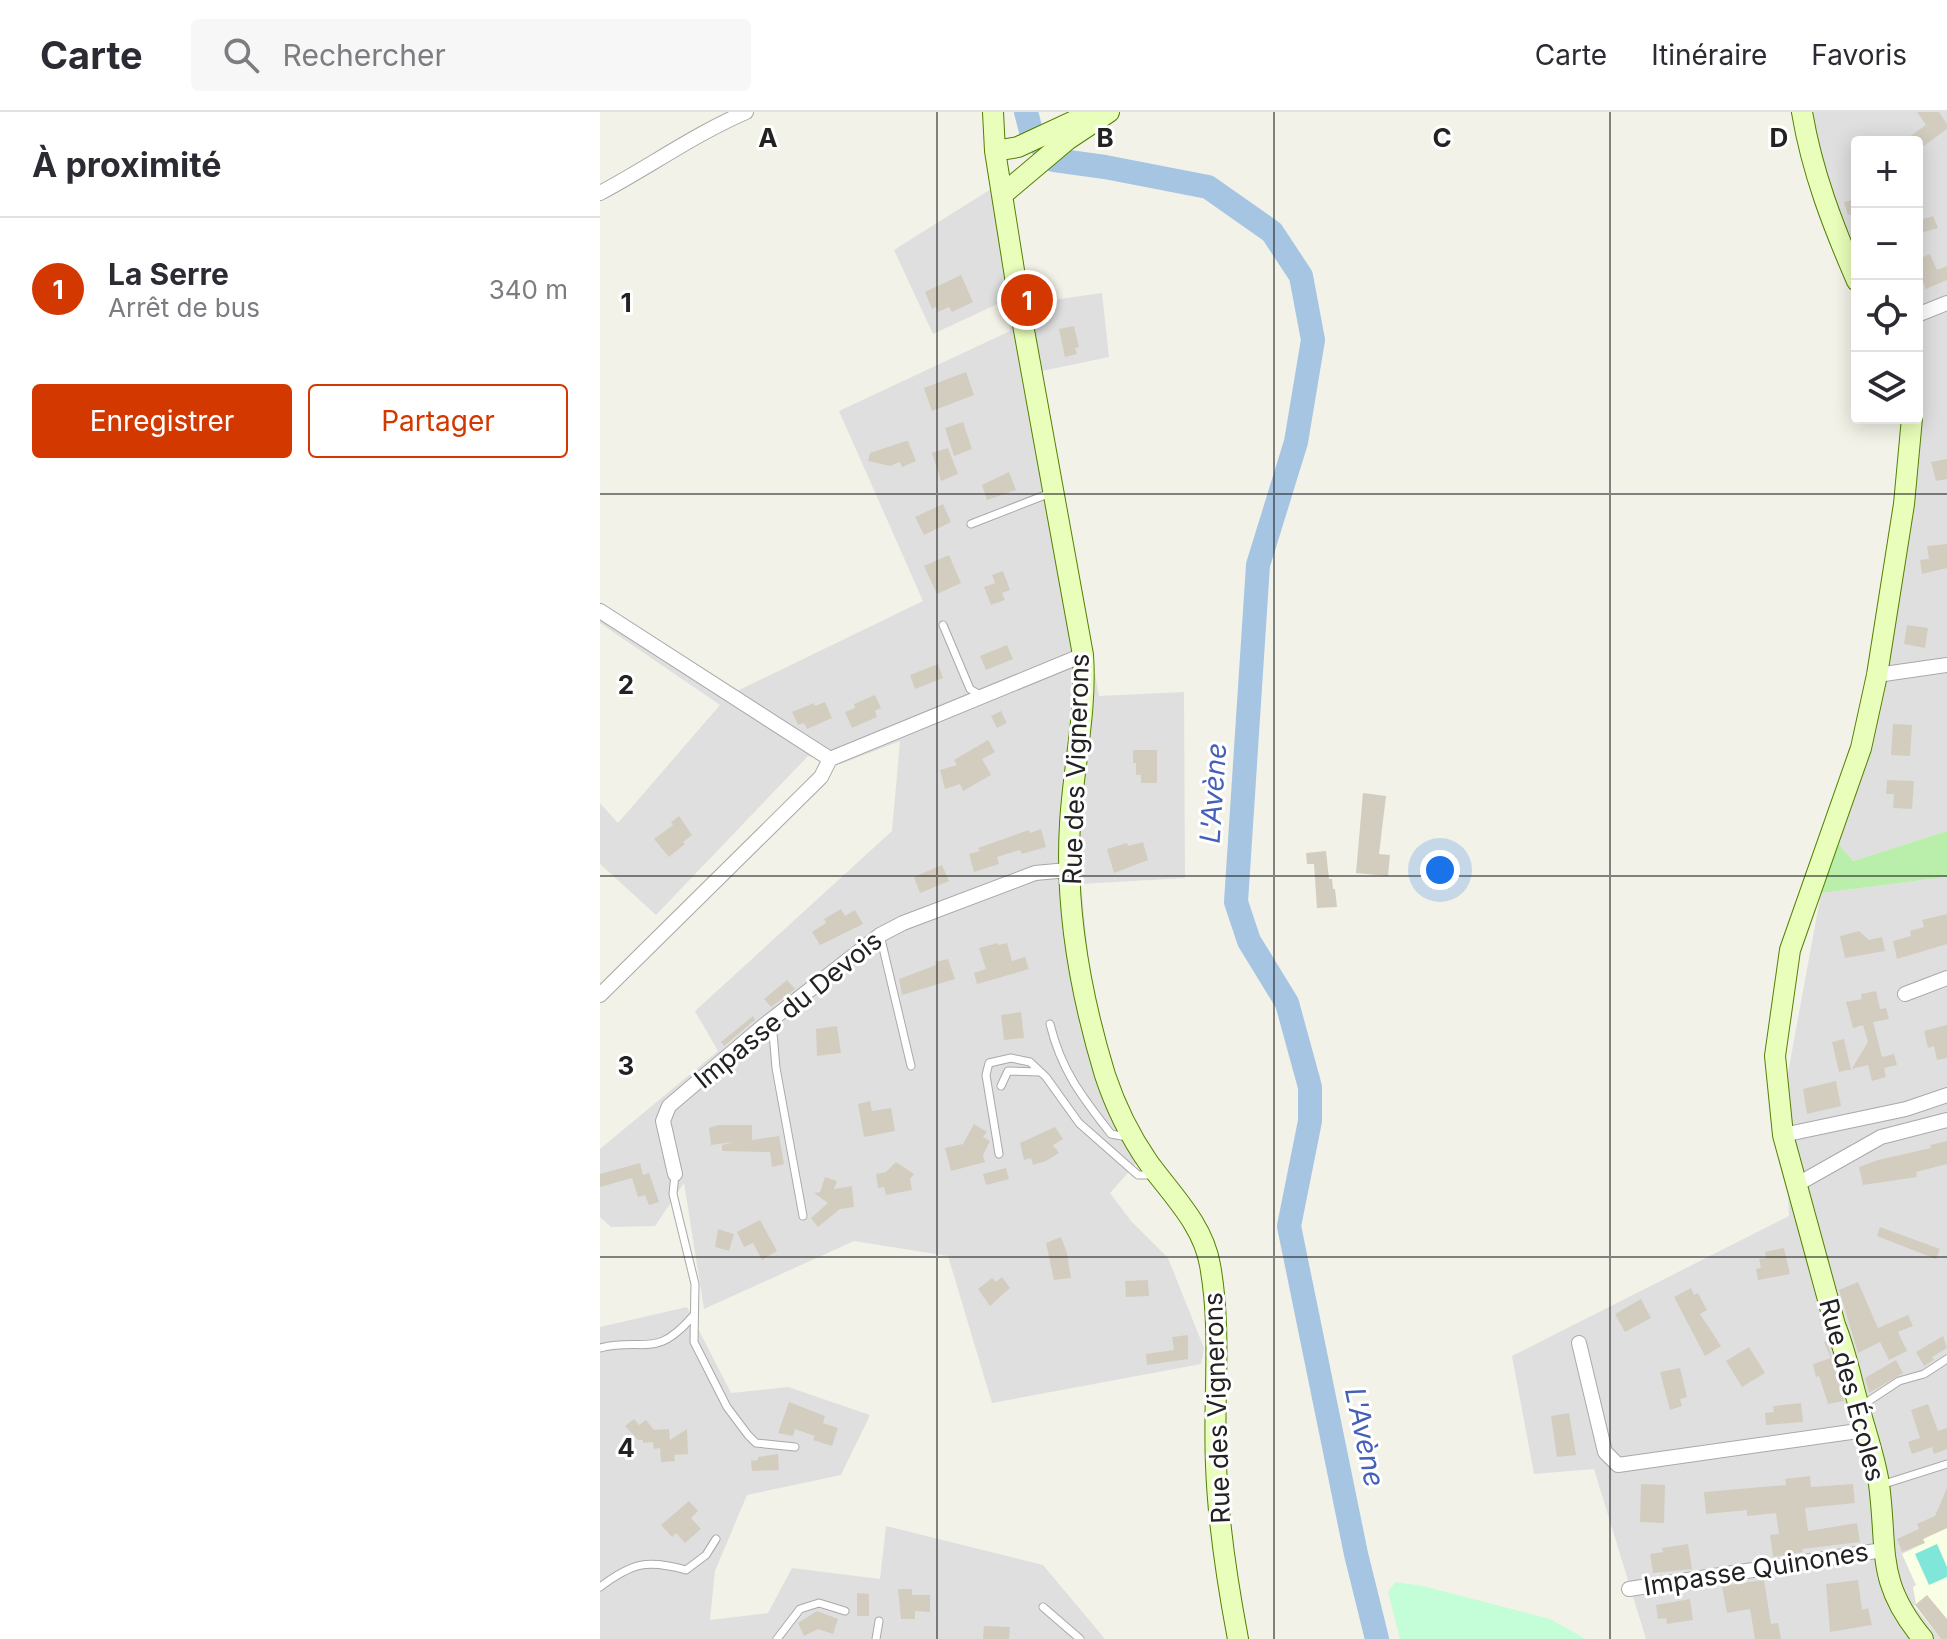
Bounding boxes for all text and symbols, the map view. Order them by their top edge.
search box [191,19,751,91]
text: Carte [40,32,143,78]
icon: search [219,33,263,77]
text: Rechercher [283,37,446,73]
text: Carte [1535,38,1607,72]
text: Itinéraire [1651,38,1767,72]
text: Favoris [1811,38,1907,72]
text: A [758,122,778,153]
text: B [1096,122,1114,153]
text: C [1432,122,1452,153]
text: D [1770,122,1788,153]
map controls [1851,136,1923,424]
button: + [1851,136,1923,208]
text: À proximité [32,144,222,185]
button: − [1851,208,1923,280]
text: La Serre [108,256,229,292]
pin: 1 [1001,270,1053,330]
text: 1 [52,274,64,305]
text: 340 m [489,274,568,305]
button: locate [1851,280,1923,352]
text: 1 [620,287,632,318]
text: Arrêt de bus [108,292,260,323]
button: layers [1851,352,1923,424]
button: Enregistrer [32,384,292,458]
button: Partager [308,384,568,458]
street label: Rue des Vignerons [1056,653,1095,885]
text: 2 [618,669,634,700]
water label: L'Avène [1193,741,1233,845]
your location [1420,850,1460,890]
street label: Impasse du Devois [688,925,888,1095]
text: 3 [618,1050,634,1081]
street label: Rue des Vignerons [1197,1292,1236,1524]
street label: Rue des Écoles [1813,1295,1892,1485]
water label: L'Avène [1338,1384,1392,1490]
text: 4 [617,1432,635,1463]
street label: Impasse Quinones [1641,1535,1871,1602]

